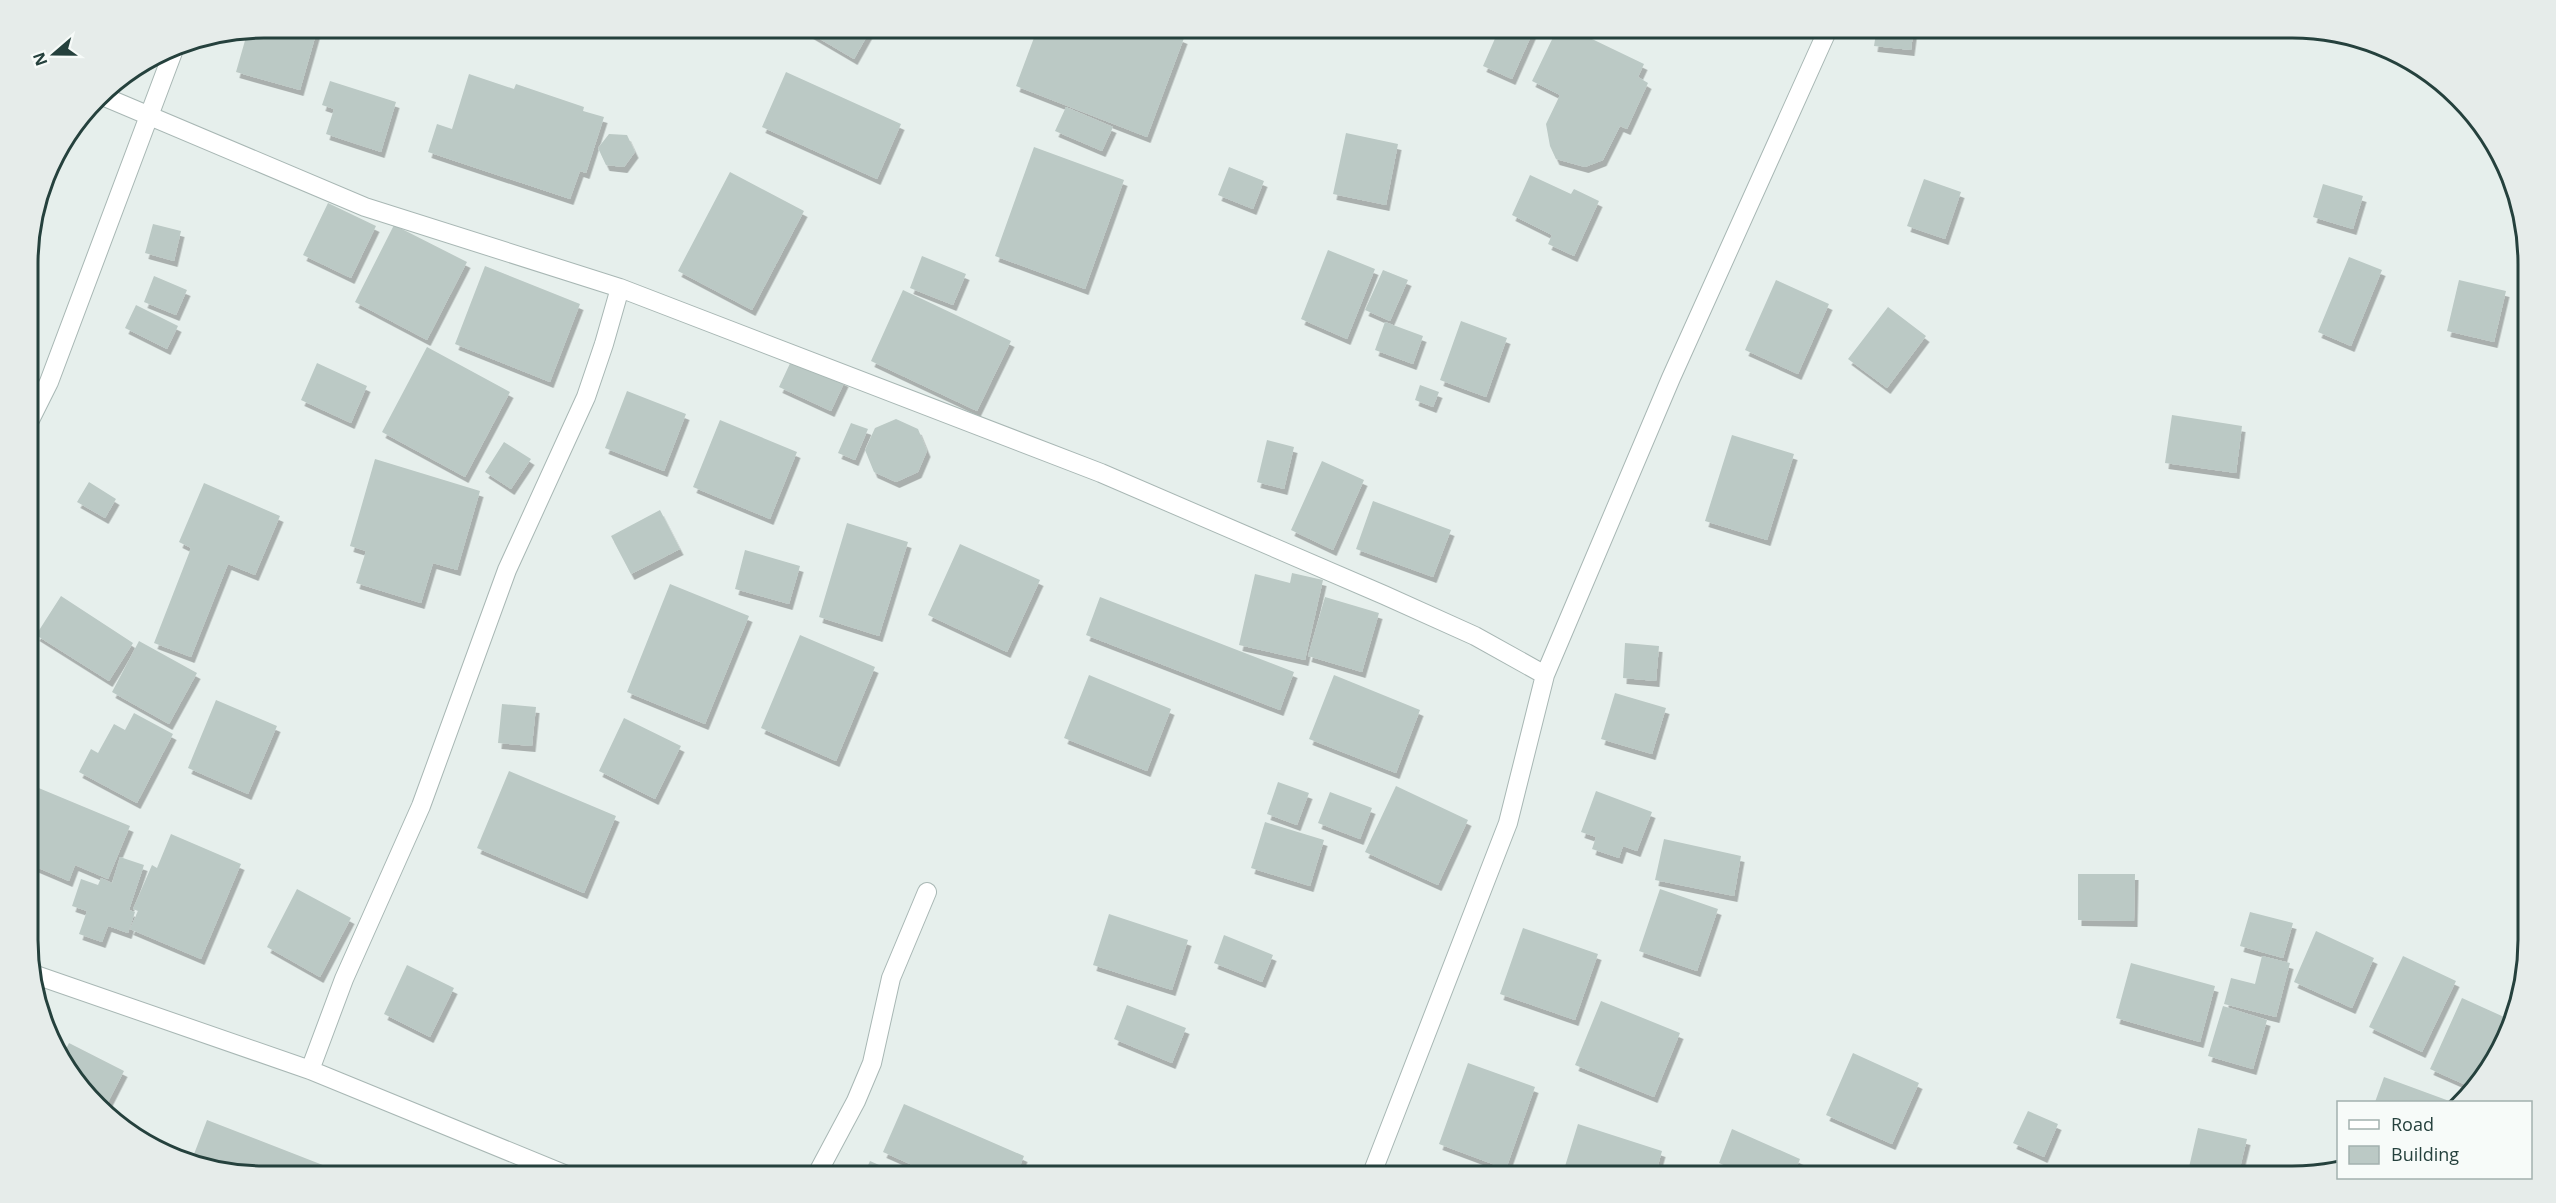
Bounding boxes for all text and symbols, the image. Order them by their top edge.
north arrow [24,24,84,84]
text: N [27,49,52,69]
legend [2337,1101,2532,1179]
text: Road [2391,1112,2434,1136]
text: Building [2391,1142,2459,1166]

